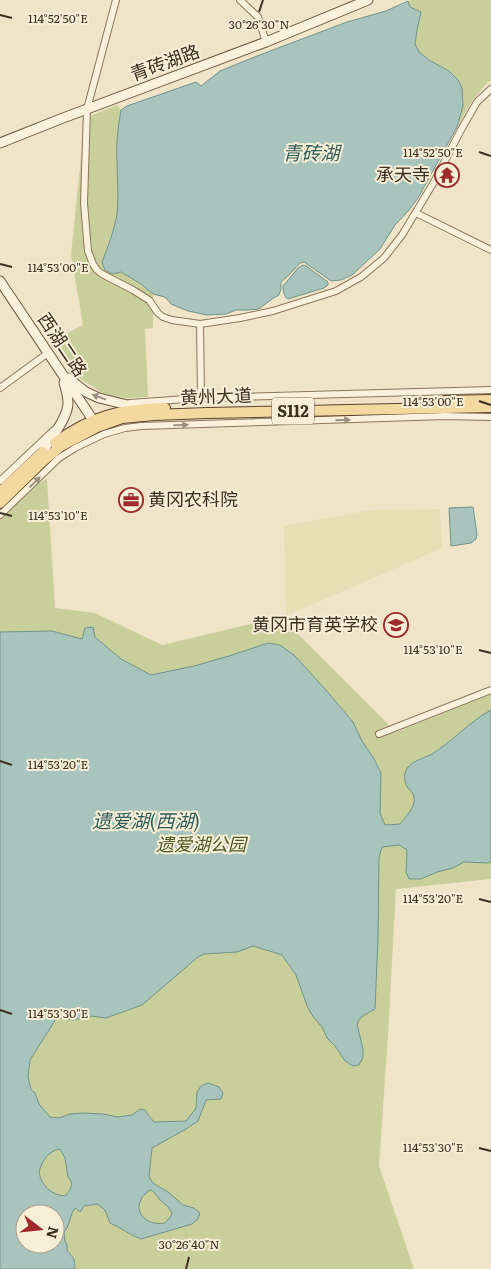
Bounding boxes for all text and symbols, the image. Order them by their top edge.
text: 114°52'50"E [28,9,88,27]
text: 30°26'30"N [229,15,289,33]
street label: 青砖湖路 [126,37,203,87]
water label: 青砖湖 [282,138,342,166]
text: 114°52'50"E [403,143,463,161]
place label: 承天寺 [376,160,430,187]
temple icon: 承天寺 [434,162,460,188]
text: 114°53'00"E [27,258,89,276]
street label: 西湖二路 [32,307,95,382]
street label: 黄州大道 [179,381,252,410]
text: 114°53'00"E [402,392,464,410]
one-way arrow [92,393,107,400]
road number: S112 [272,398,314,424]
one-way arrow [336,415,352,423]
one-way arrow [173,421,189,429]
one-way arrow [29,476,41,488]
place label: 黄冈农科院 [148,485,238,512]
office icon: 黄冈农科院 [118,487,144,513]
text: 114°53'10"E [28,506,88,524]
place label: 黄冈市育英学校 [252,610,378,637]
school or university icon: 黄冈市育英学校 [383,612,409,638]
text: 114°53'10"E [403,640,463,658]
text: 114°53'20"E [28,755,89,773]
water label: 遗爱湖(西湖) [92,806,200,834]
park label: 遗爱湖公园 [156,830,249,857]
text: 114°53'20"E [403,889,464,907]
text: 114°53'30"E [28,1004,89,1022]
text: 114°53'30"E [403,1138,464,1156]
north arrow [15,1204,65,1254]
text: N [42,1224,65,1242]
text: 30°26'40"N [159,1235,219,1253]

